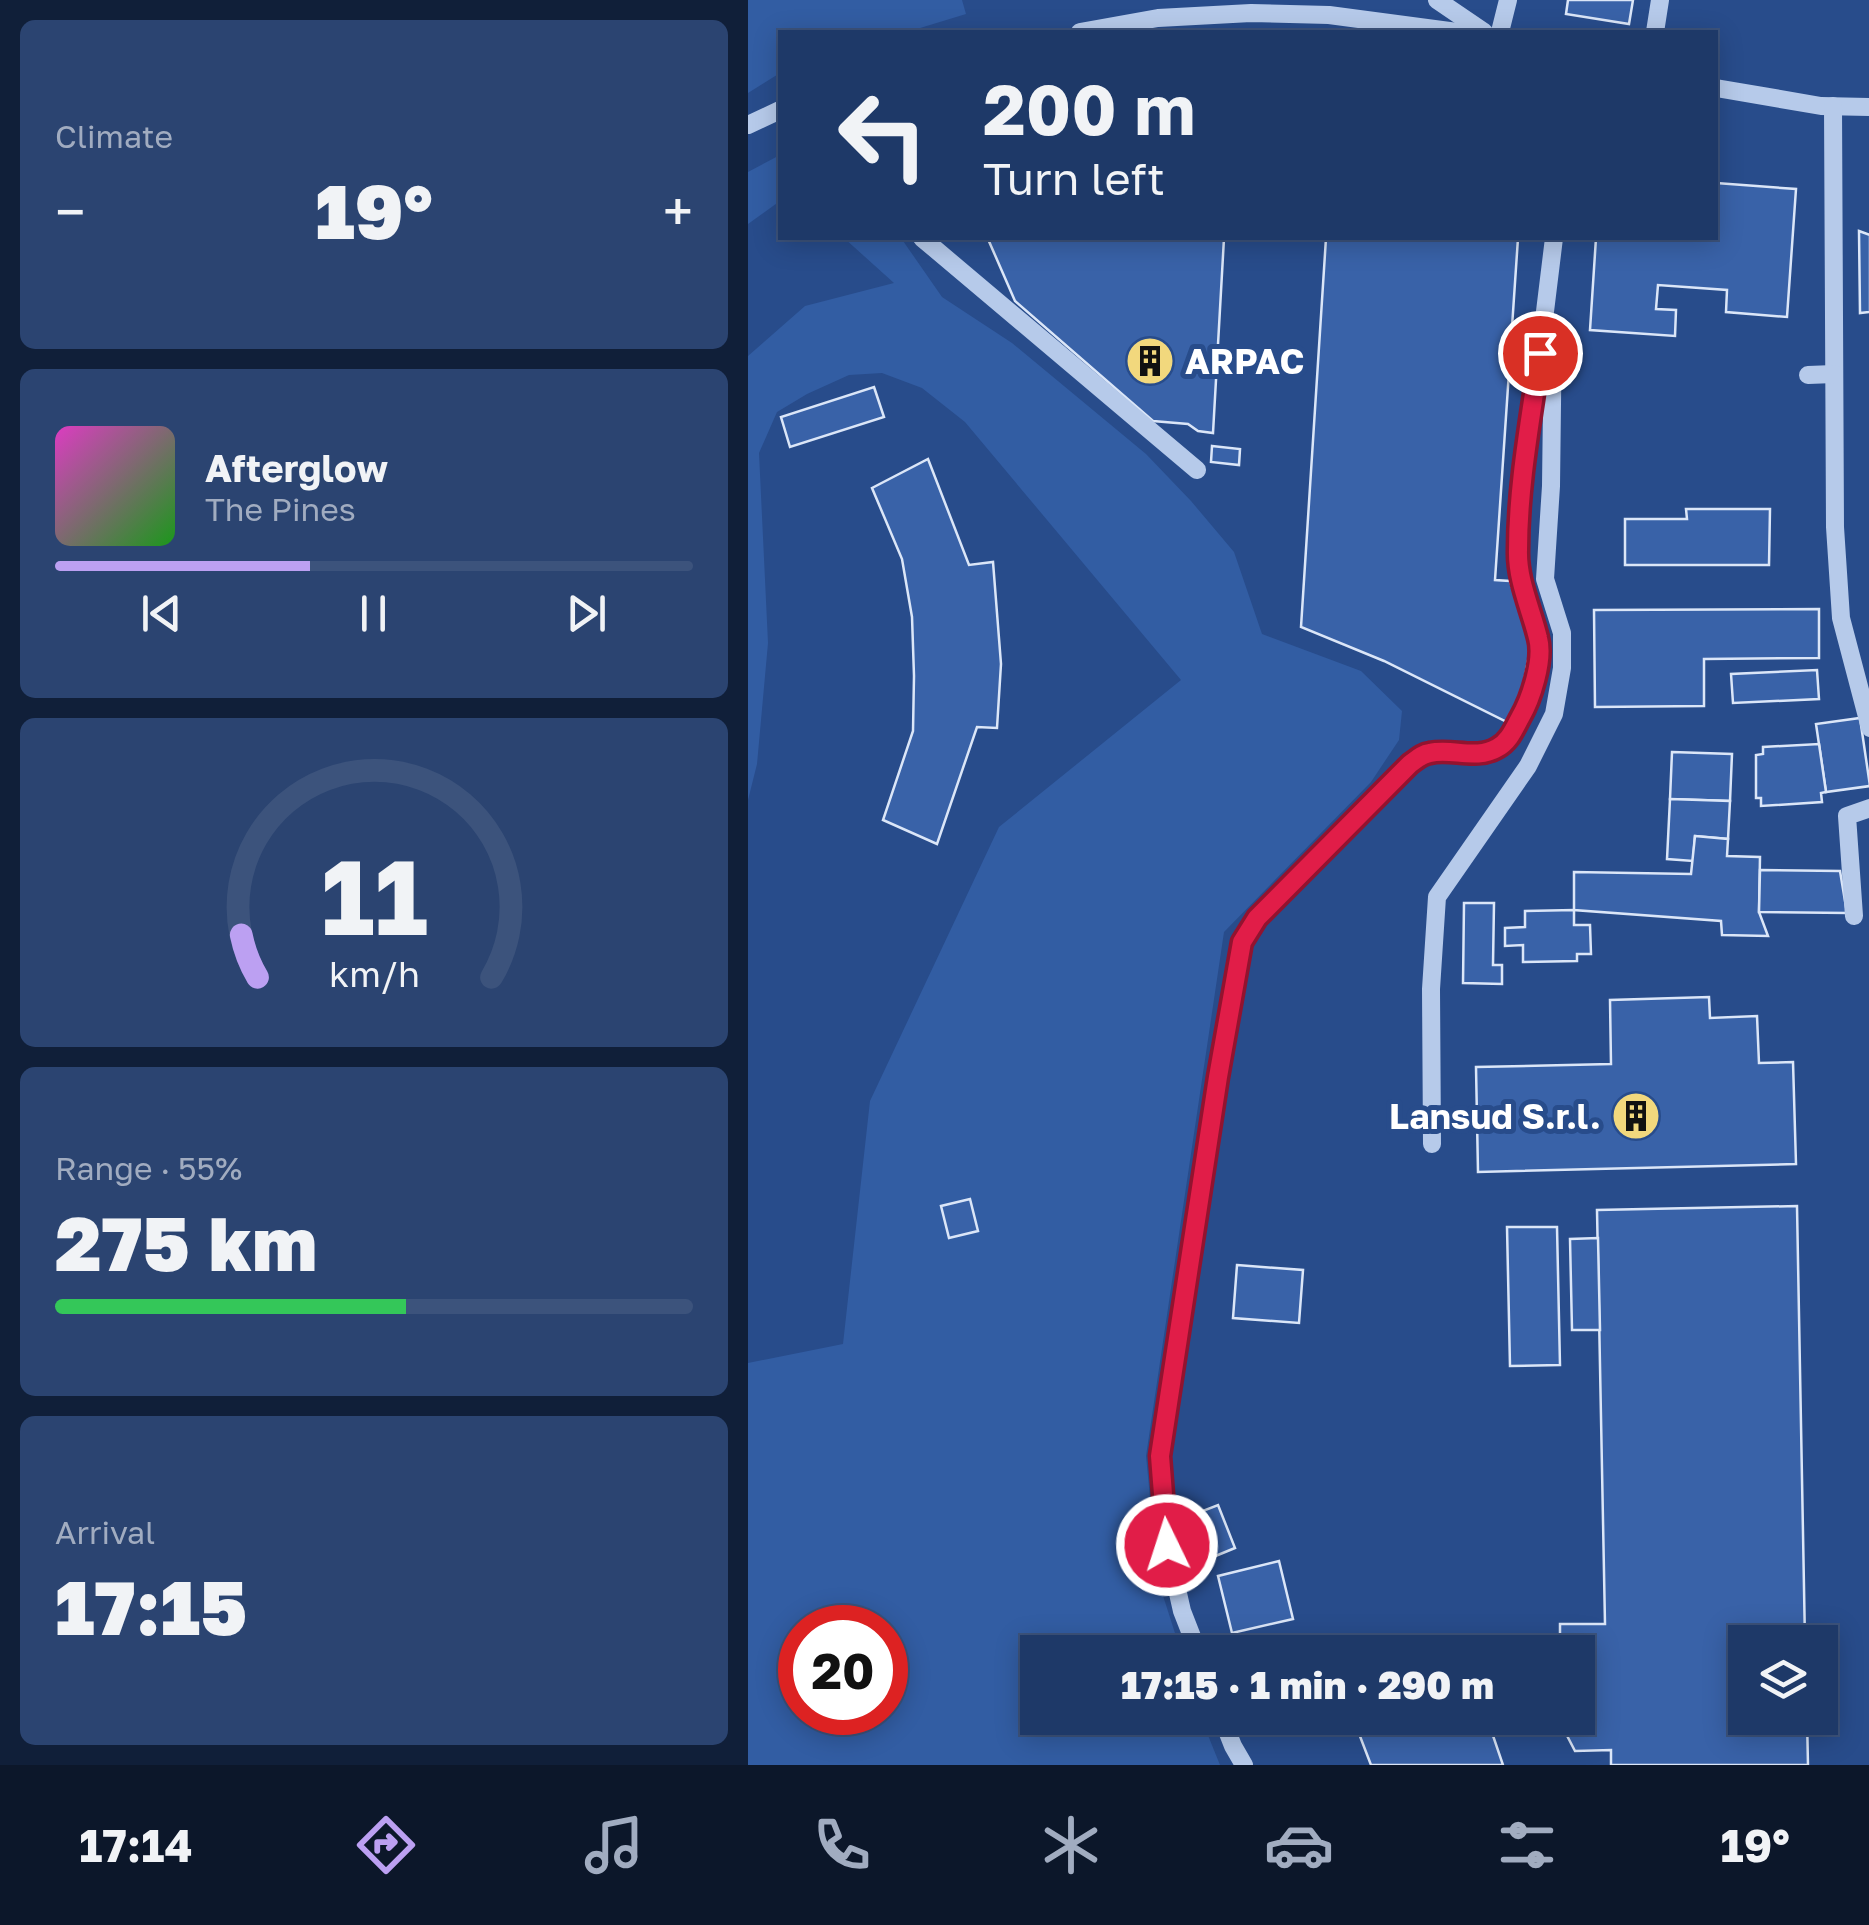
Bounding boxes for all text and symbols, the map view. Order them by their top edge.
text: 200 m [983,66,1195,150]
icon: left [818,70,948,200]
text: Climate [55,117,173,155]
text: Turn left [983,151,1165,205]
text: 19° [315,165,433,256]
text: − [55,178,85,244]
text: + [663,178,693,244]
pin [1498,311,1583,396]
icon: arrive [1513,326,1568,381]
building icon: ARPAC [1124,335,1176,387]
place label: ARPAC [1185,340,1304,382]
text: Afterglow [205,445,388,490]
text: The Pines [205,490,356,528]
icon: previous [134,586,189,641]
icon: pause [346,586,401,641]
icon: next [559,586,614,641]
text: 11 [320,833,428,958]
text: km/h [329,952,419,995]
building icon: Lansud S.r.l. [1610,1090,1662,1142]
place label: Lansud S.r.l. [1389,1095,1601,1137]
text: Range · 55% [55,1149,242,1187]
text: 275 km [55,1197,317,1288]
position arrow [1115,1493,1219,1597]
text: Arrival [55,1513,155,1551]
text: 17:15 [55,1561,247,1652]
speed limit sign: 20 [778,1605,908,1735]
map controls [1728,1625,1838,1735]
button: layers [1728,1625,1838,1735]
text: 17:15 · 1 min · 290 m [1121,1662,1494,1707]
icon: directions [351,1810,421,1880]
icon: music [579,1810,649,1880]
icon: phone [807,1810,877,1880]
icon: climate [1036,1810,1106,1880]
icon: car [1264,1810,1334,1880]
icon: filters [1492,1810,1562,1880]
text: 17:14 [79,1818,193,1872]
text: 19° [1721,1818,1790,1872]

